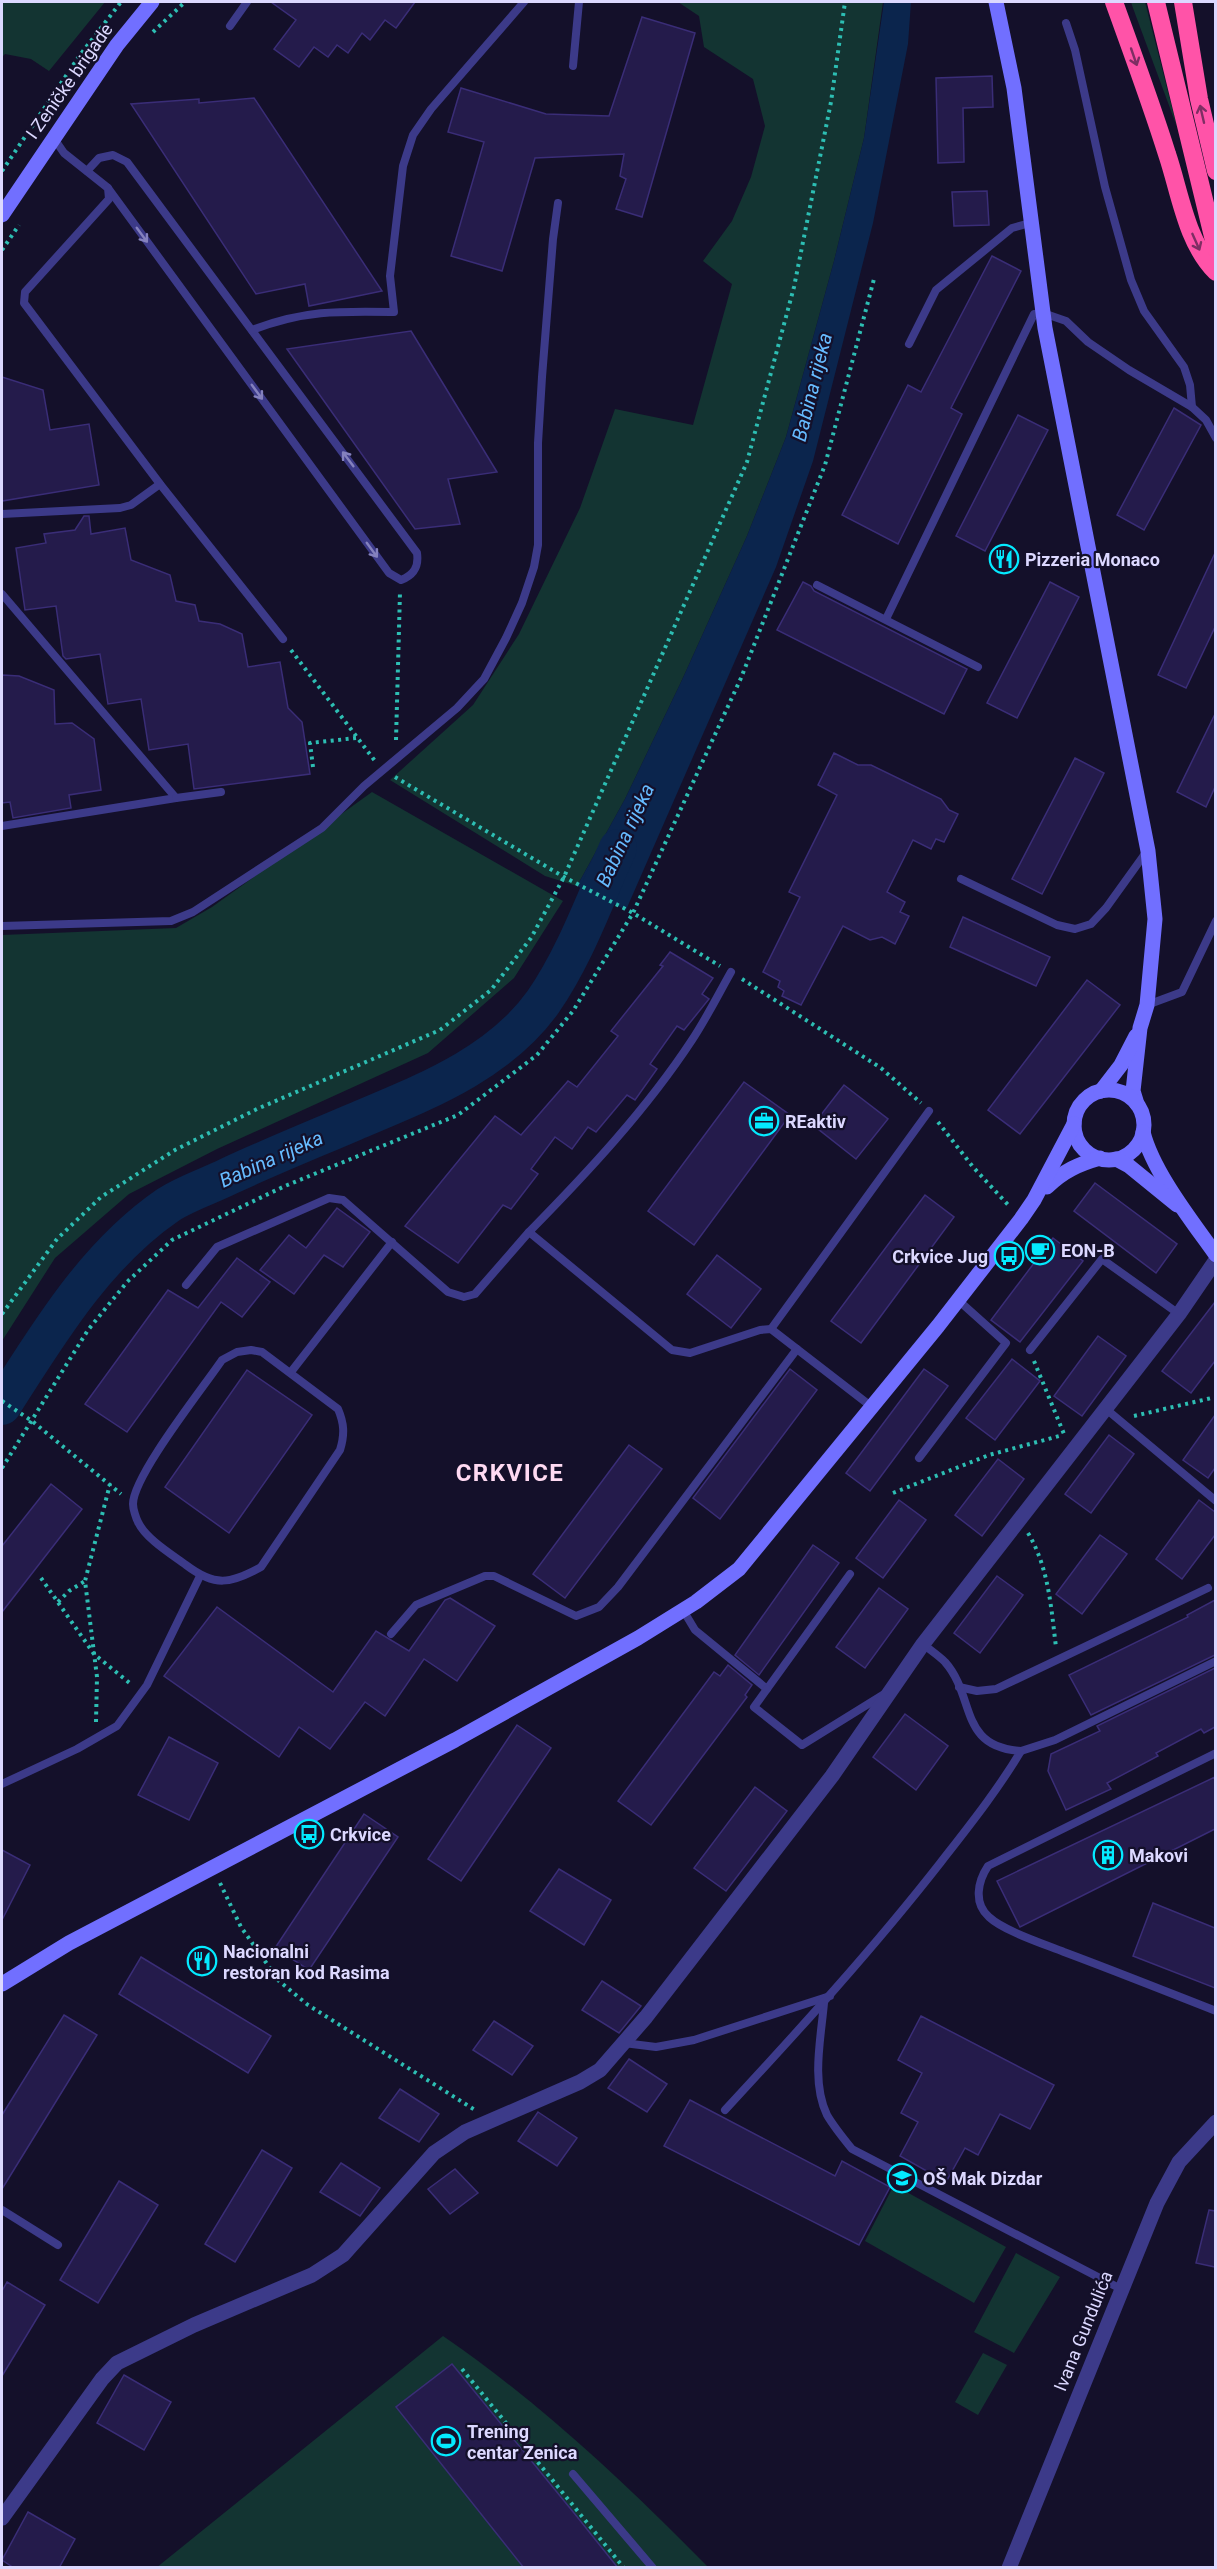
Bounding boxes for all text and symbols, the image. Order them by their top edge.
street label: I Zeničke brigade [21,19,117,143]
one-way arrow [1129,47,1140,66]
one-way arrow [1196,105,1208,124]
one-way arrow [136,227,148,243]
one-way arrow [1190,232,1202,250]
water label: Babina rijeka [787,330,837,444]
one-way arrow [251,384,264,400]
one-way arrow [341,452,354,468]
one-way arrow [366,541,379,557]
restaurant icon: Pizzeria Monaco [988,543,1020,575]
place label: Pizzeria Monaco [1025,549,1160,570]
water label: Babina rijeka [591,780,659,890]
office icon: REaktiv [748,1105,780,1137]
place label: REaktiv [785,1111,846,1132]
water label: Babina rijeka [215,1125,327,1193]
cafe icon: EON-B [1024,1234,1056,1266]
bus stop icon: Crkvice Jug [993,1240,1025,1272]
place label: EON-B [1061,1240,1115,1261]
place label: Crkvice Jug [892,1246,988,1267]
district label: CRKVICE [456,1459,564,1487]
bus stop icon: Crkvice [293,1818,325,1850]
place label: Crkvice [330,1824,391,1845]
building icon: Makovi [1092,1839,1124,1871]
place label: Makovi [1129,1845,1188,1866]
place label: Nacionalni restoran kod Rasima [223,1941,390,1983]
restaurant icon: Nacionalni restoran kod Rasima [186,1945,218,1977]
school or university icon: OŠ Mak Dizdar [886,2162,918,2194]
place label: OŠ Mak Dizdar [923,2168,1043,2189]
street label: Ivana Gundulića [1049,2268,1117,2394]
place label: Trening centar Zenica [467,2421,578,2463]
sports icon: Trening centar Zenica [430,2425,462,2457]

